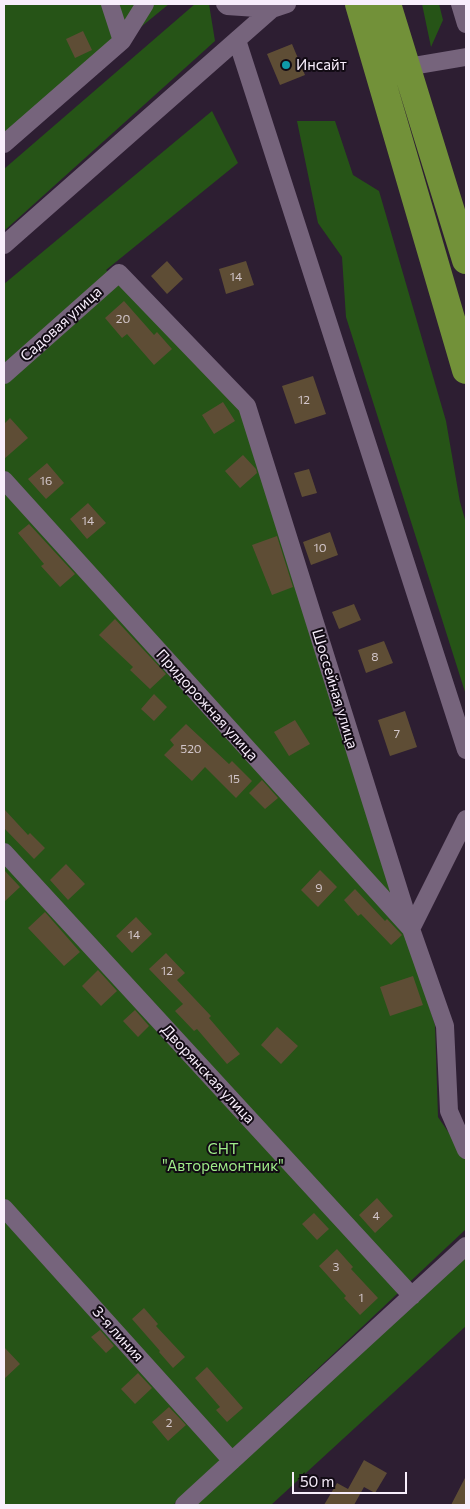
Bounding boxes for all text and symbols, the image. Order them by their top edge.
place label: Инсайт [296,56,347,74]
marker: Инсайт [280,59,292,71]
house number: 14 [230,270,242,284]
street label: Садовая улица [17,283,105,365]
house number: 20 [116,312,130,326]
house number: 12 [298,393,310,407]
house number: 16 [40,474,52,488]
house number: 14 [82,514,94,528]
house number: 10 [314,541,326,555]
street label: Шоссейная улица [308,627,362,751]
street label: Придорожная улица [152,646,262,764]
house number: 8 [371,650,379,664]
house number: 7 [394,727,400,741]
house number: 520 [180,742,202,756]
house number: 15 [228,772,240,786]
house number: 9 [315,881,323,895]
house number: 14 [128,928,140,942]
house number: 12 [161,964,173,978]
street label: Дворянская улица [157,1021,259,1127]
park label: СНТ "Авторемонтник" [162,1140,284,1175]
house number: 4 [372,1209,380,1223]
house number: 3 [333,1260,339,1274]
house number: 1 [358,1291,364,1305]
street label: 3-я линия [89,1303,147,1365]
house number: 2 [166,1416,172,1430]
scale bar [295,1462,410,1494]
text: 50 m [300,1472,334,1490]

